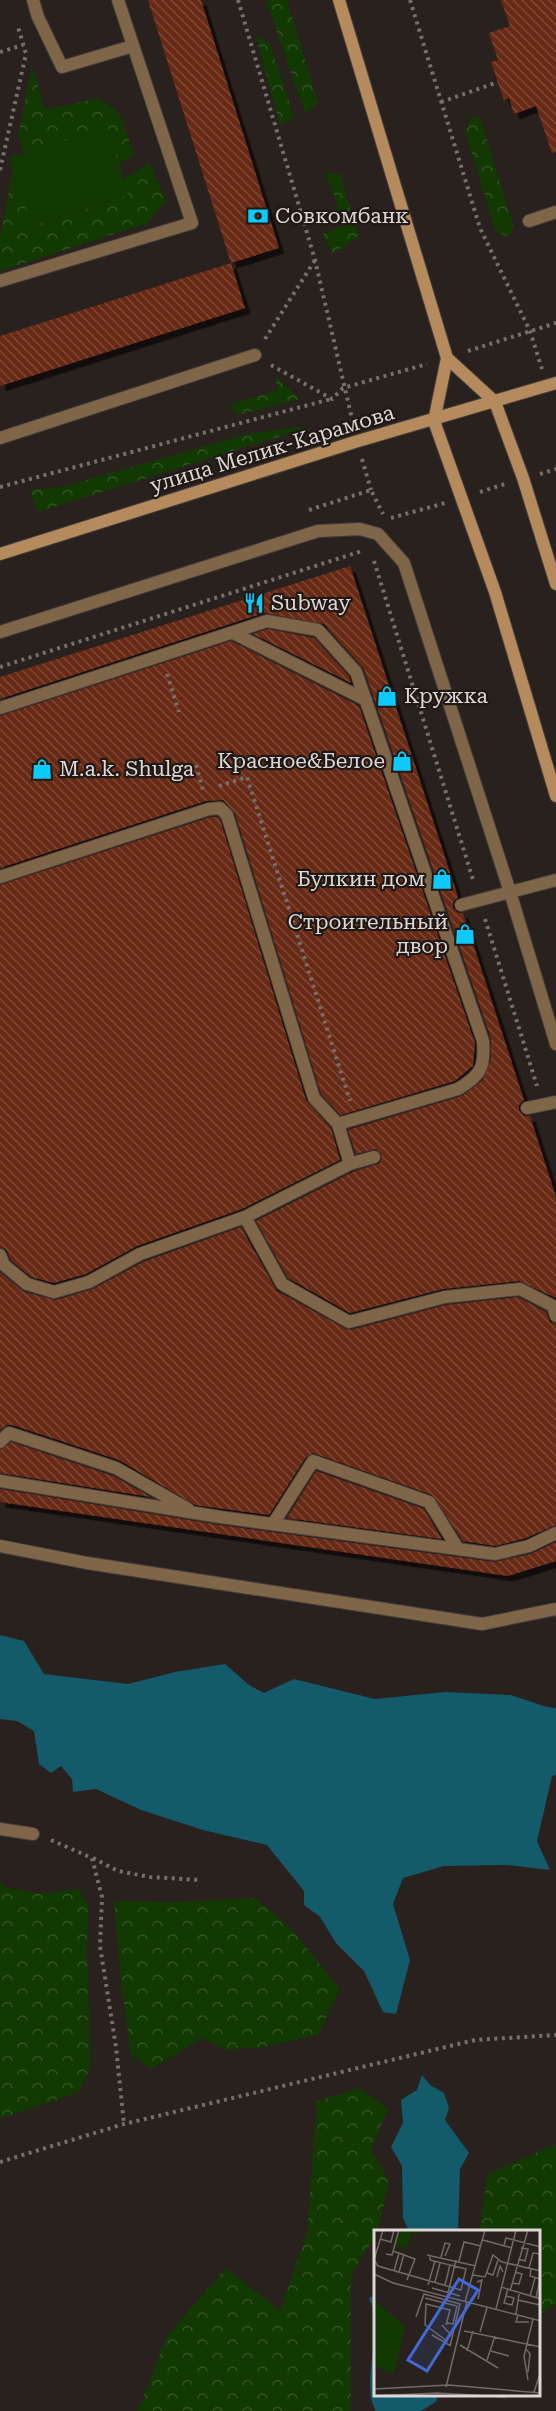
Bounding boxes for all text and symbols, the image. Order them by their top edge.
bank icon: Совкомбанк [246,204,270,228]
place label: Совкомбанк [275,204,409,228]
street label: улица Мелик-Карамова [147,400,398,498]
restaurant icon: Subway [242,591,266,615]
place label: Subway [271,591,351,615]
shop icon: Кружка [375,684,399,708]
place label: Кружка [404,684,488,708]
place label: Красное&Белое [217,749,385,773]
shop icon: Красное&Белое [390,749,414,773]
shop icon: М.a.k. Shulga [30,757,54,781]
place label: М.a.k. Shulga [59,757,195,781]
place label: Булкин дом [297,867,425,891]
shop icon: Булкин дом [430,867,454,891]
place label: Строительный двор [288,910,448,958]
shop icon: Строительный двор [453,922,477,946]
inset map [374,2230,541,2396]

